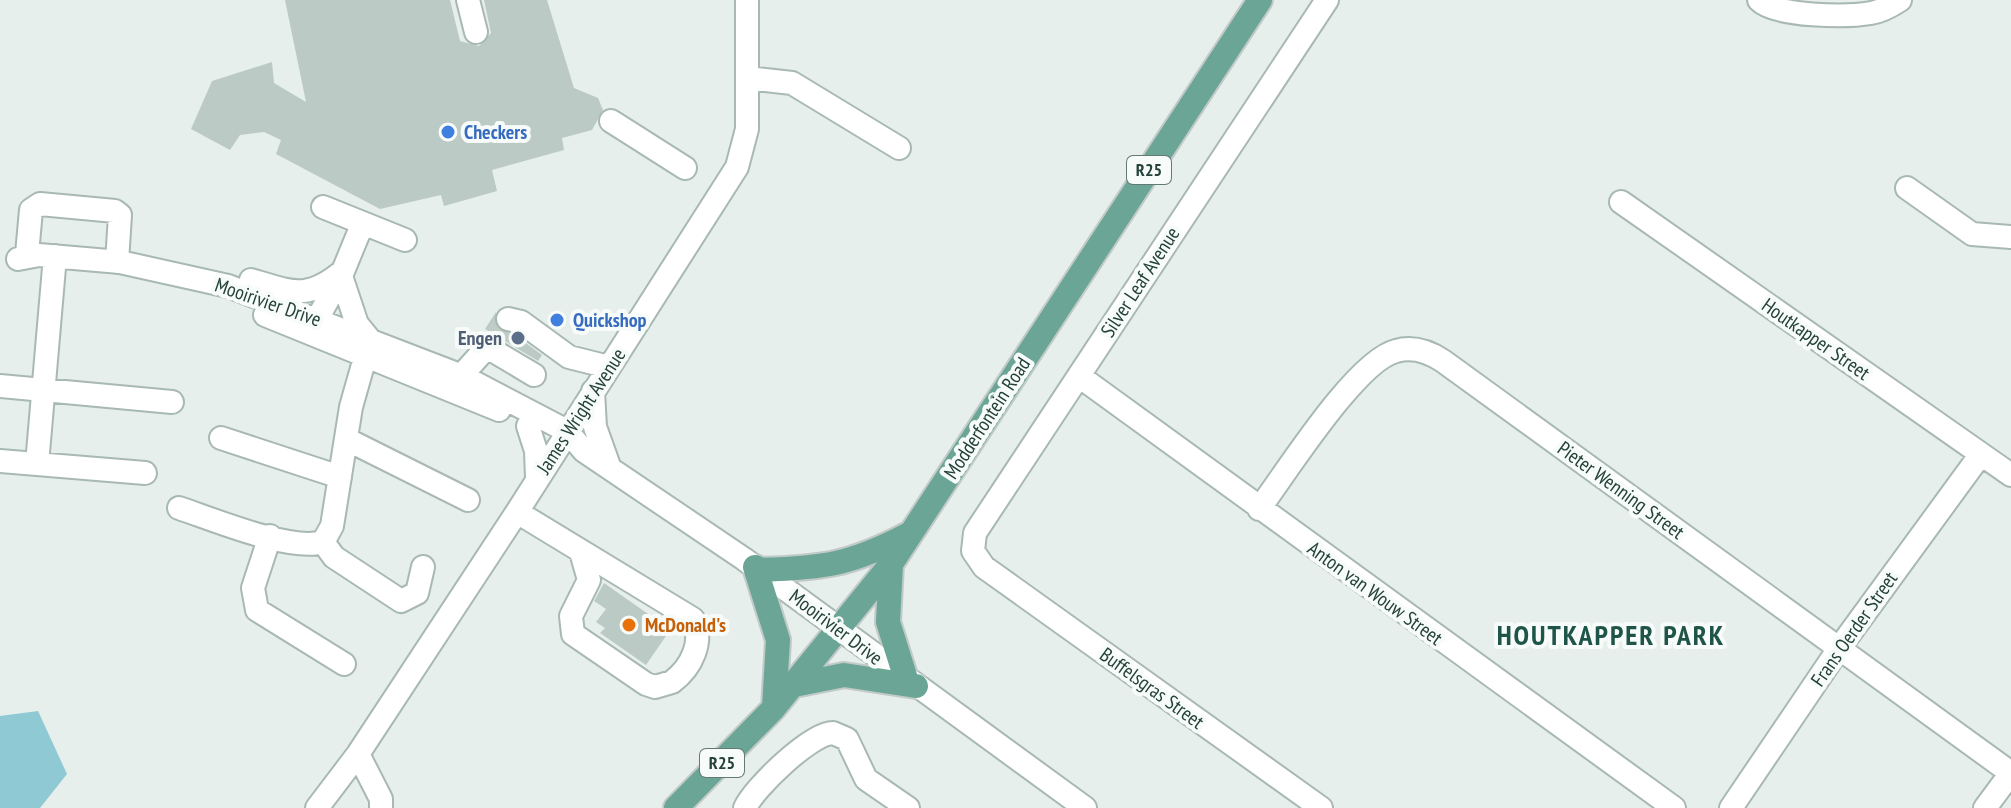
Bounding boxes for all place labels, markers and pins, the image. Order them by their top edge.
place label: Checkers [464,119,527,145]
marker: Checkers [439,123,457,141]
place label: Quickshop [573,307,647,333]
marker: Quickshop [548,311,566,329]
place label: Engen [458,325,502,351]
marker: Engen [509,329,527,347]
place label: McDonald's [645,612,726,638]
marker: McDonald's [620,616,638,634]

